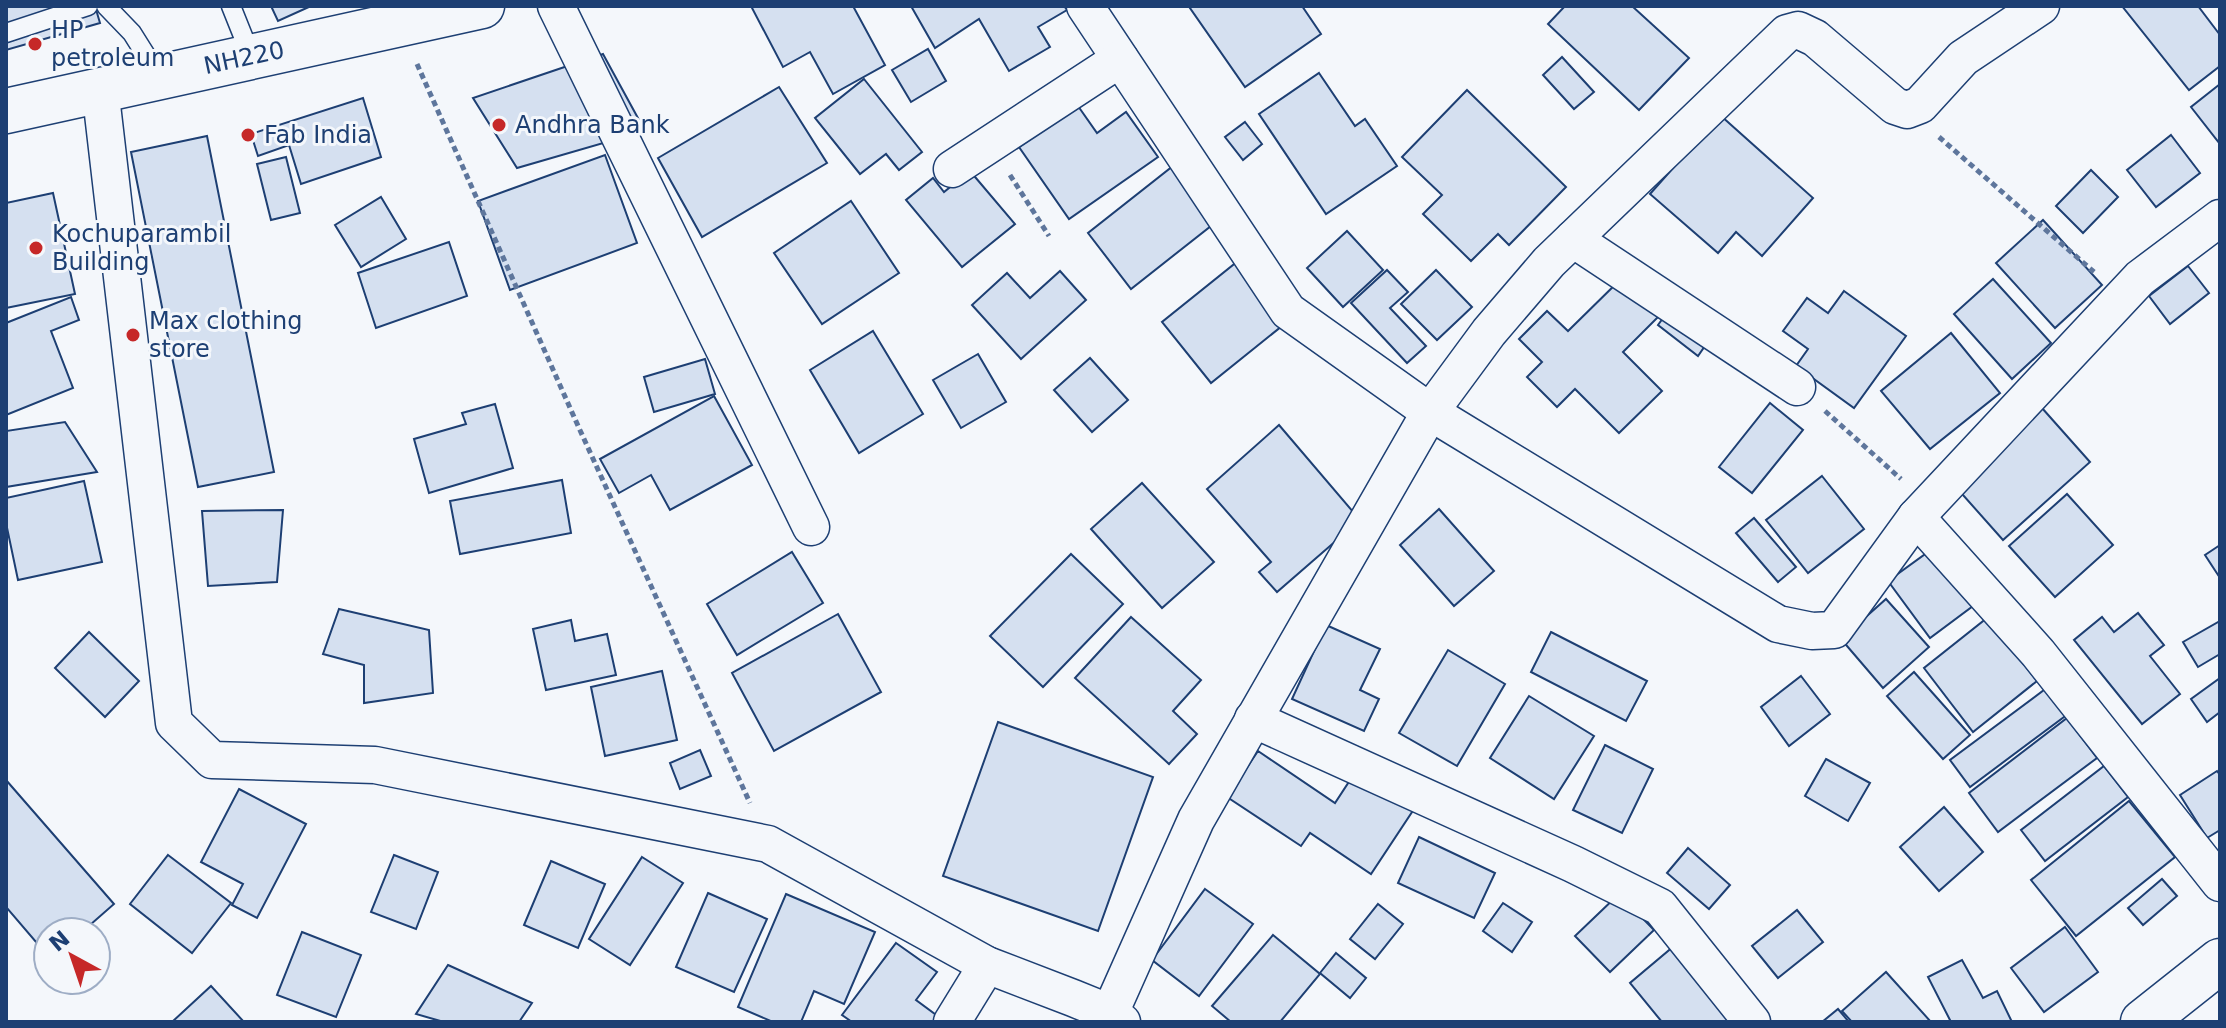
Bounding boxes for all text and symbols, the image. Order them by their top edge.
place label: HP petroleum [51,16,174,72]
marker: HP petroleum [26,35,44,53]
street label: NH220 [201,36,287,80]
place label: Andhra Bank [515,111,670,139]
marker: Andhra Bank [490,116,508,134]
place label: Fab India [264,121,372,149]
marker: Fab India [239,126,257,144]
place label: Kochuparambil Building [52,220,231,276]
marker: Kochuparambil Building [27,239,45,257]
place label: Max clothing store [149,307,303,363]
marker: Max clothing store [124,326,142,344]
north arrow [32,916,112,996]
text: N [44,926,75,957]

